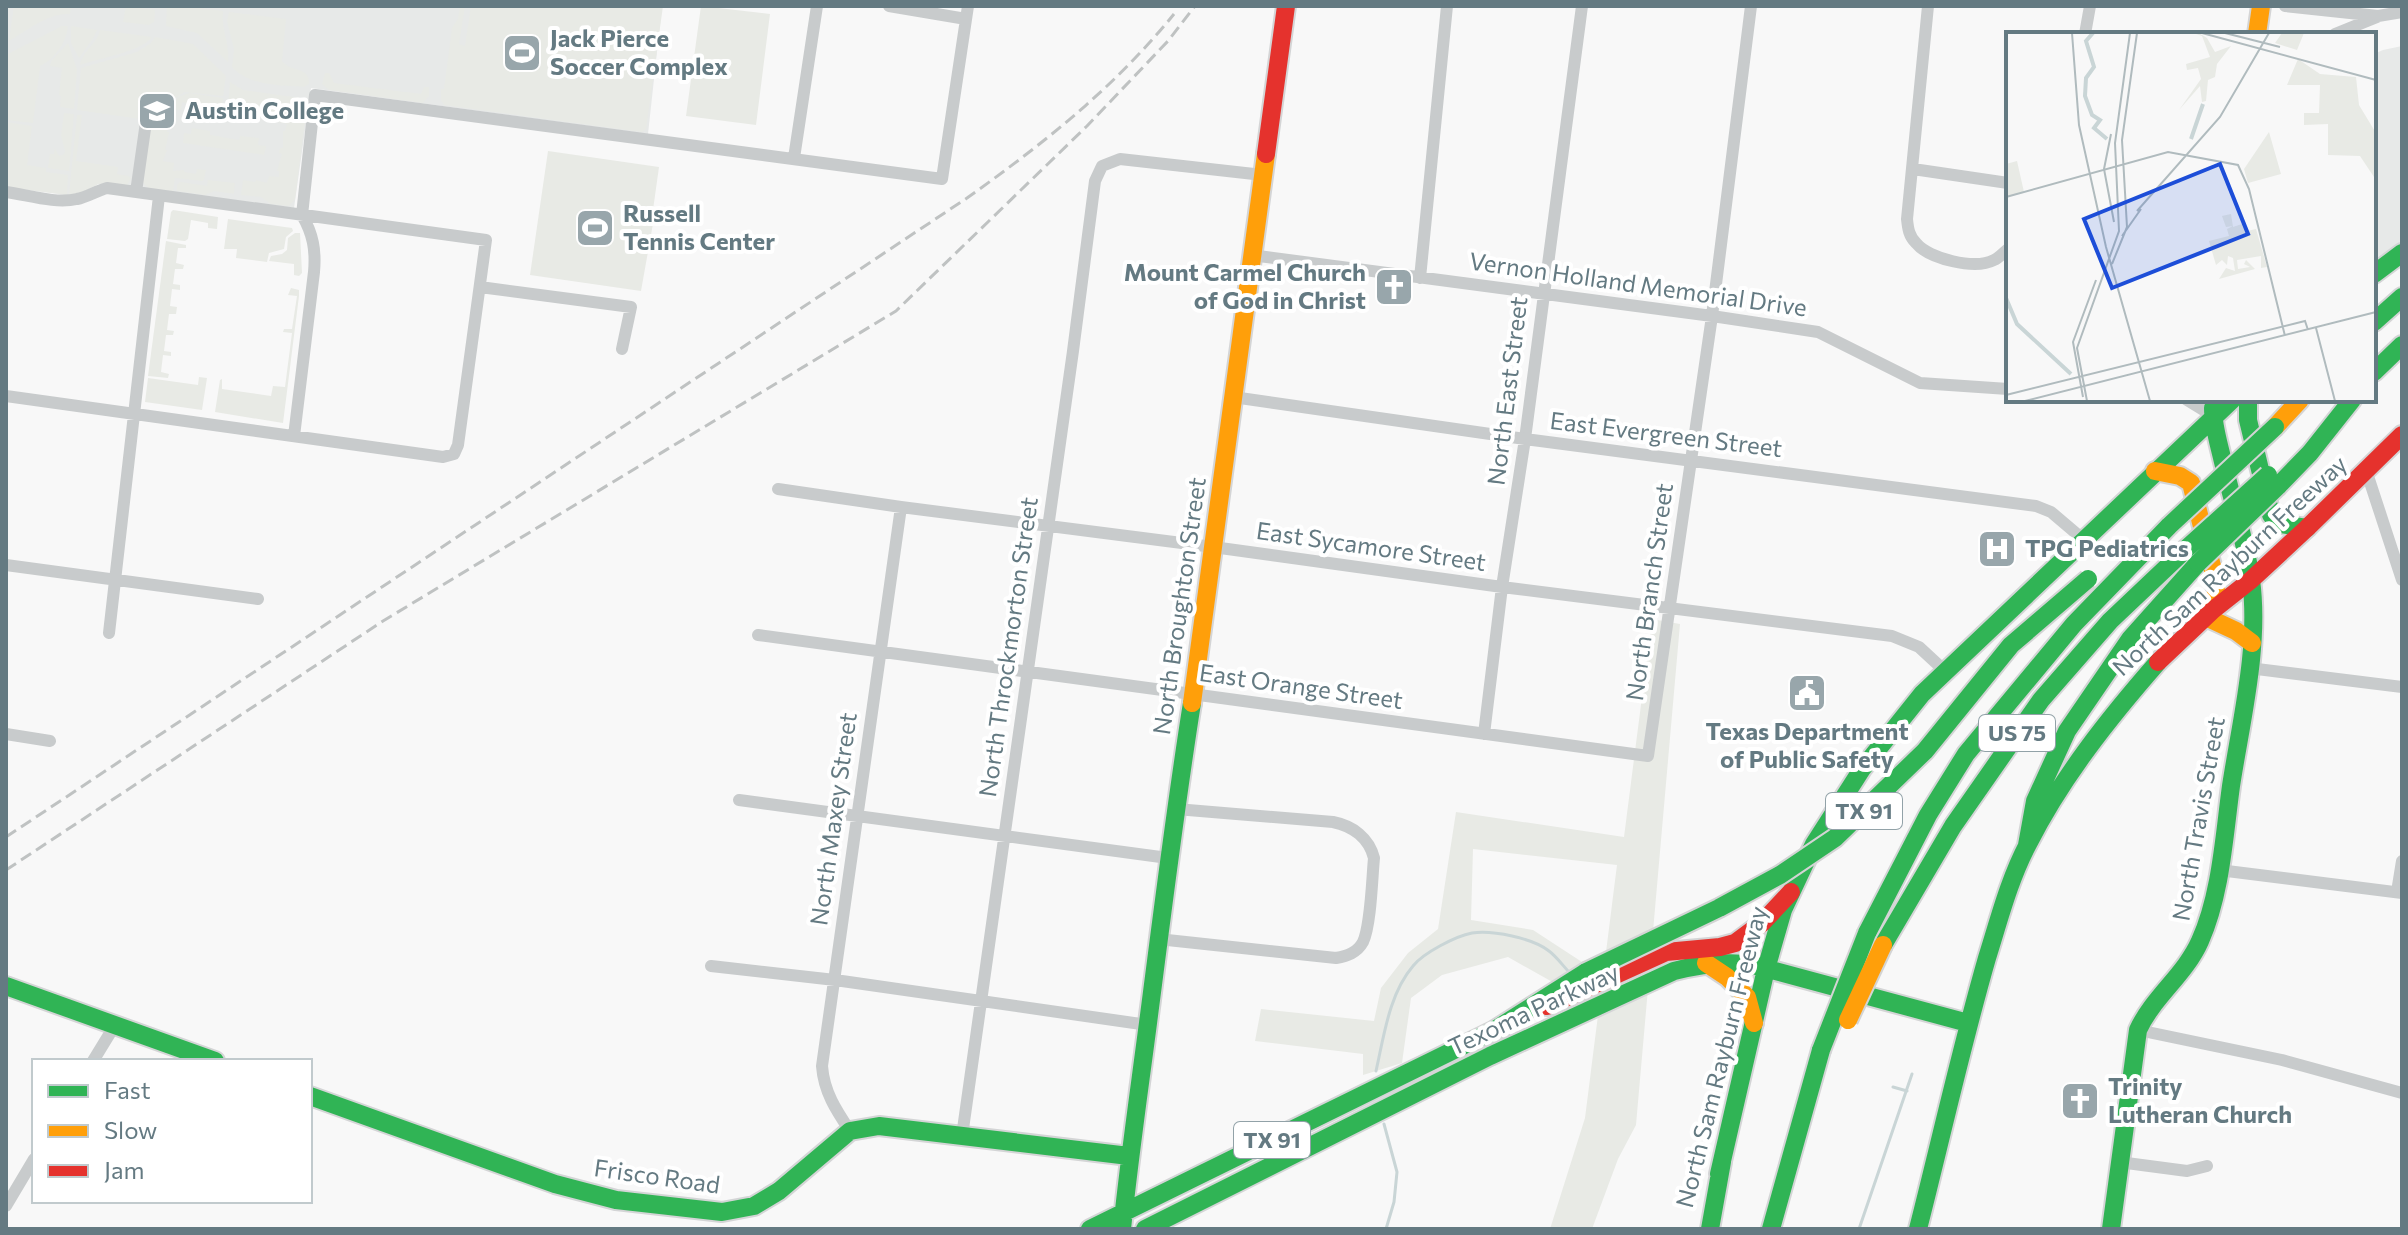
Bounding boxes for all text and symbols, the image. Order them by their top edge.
place label: Jack Pierce Soccer Complex [550,23,728,80]
sports icon: Jack Pierce Soccer Complex [501,32,543,74]
inset map [2006,32,2376,402]
school or university icon: Austin College [136,90,178,132]
place label: Austin College [185,95,344,124]
place label: Russell Tennis Center [623,198,775,255]
sports icon: Russell Tennis Center [574,207,616,249]
street label: Vernon Holland Memorial Drive [1468,245,1809,322]
place label: Mount Carmel Church of God in Christ [1124,257,1366,314]
church icon: Mount Carmel Church of God in Christ [1373,266,1415,308]
street label: North East Street [1481,295,1533,487]
street label: East Evergreen Street [1548,405,1784,462]
street label: North Sam Rayburn Freeway [2106,449,2352,681]
street label: North Broughton Street [1146,475,1211,736]
street label: North Branch Street [1619,481,1678,702]
street label: North Throckmorton Street [972,495,1043,799]
street label: East Sycamore Street [1255,515,1488,576]
hospital icon: TPG Pediatrics [1976,528,2018,570]
place label: TPG Pediatrics [2025,533,2189,562]
street label: East Orange Street [1198,657,1405,714]
public building icon: Texas Department of Public Safety [1786,672,1828,714]
street label: North Maxey Street [803,710,862,927]
street label: North Travis Street [2165,714,2230,923]
road number: US 75 [1979,715,2055,751]
place label: Texas Department of Public Safety [1705,716,1909,773]
road number: TX 91 [1826,793,1902,829]
street label: North Sam Rayburn Freeway [1669,903,1772,1210]
street label: Texoma Parkway [1444,956,1623,1061]
legend [32,1059,312,1203]
place label: Trinity Lutheran Church [2108,1071,2292,1128]
text: Fast [104,1075,151,1104]
church icon: Trinity Lutheran Church [2059,1080,2101,1122]
text: Slow [104,1115,157,1144]
road number: TX 91 [1234,1122,1310,1158]
street label: Frisco Road [592,1152,722,1199]
text: Jam [104,1155,144,1184]

